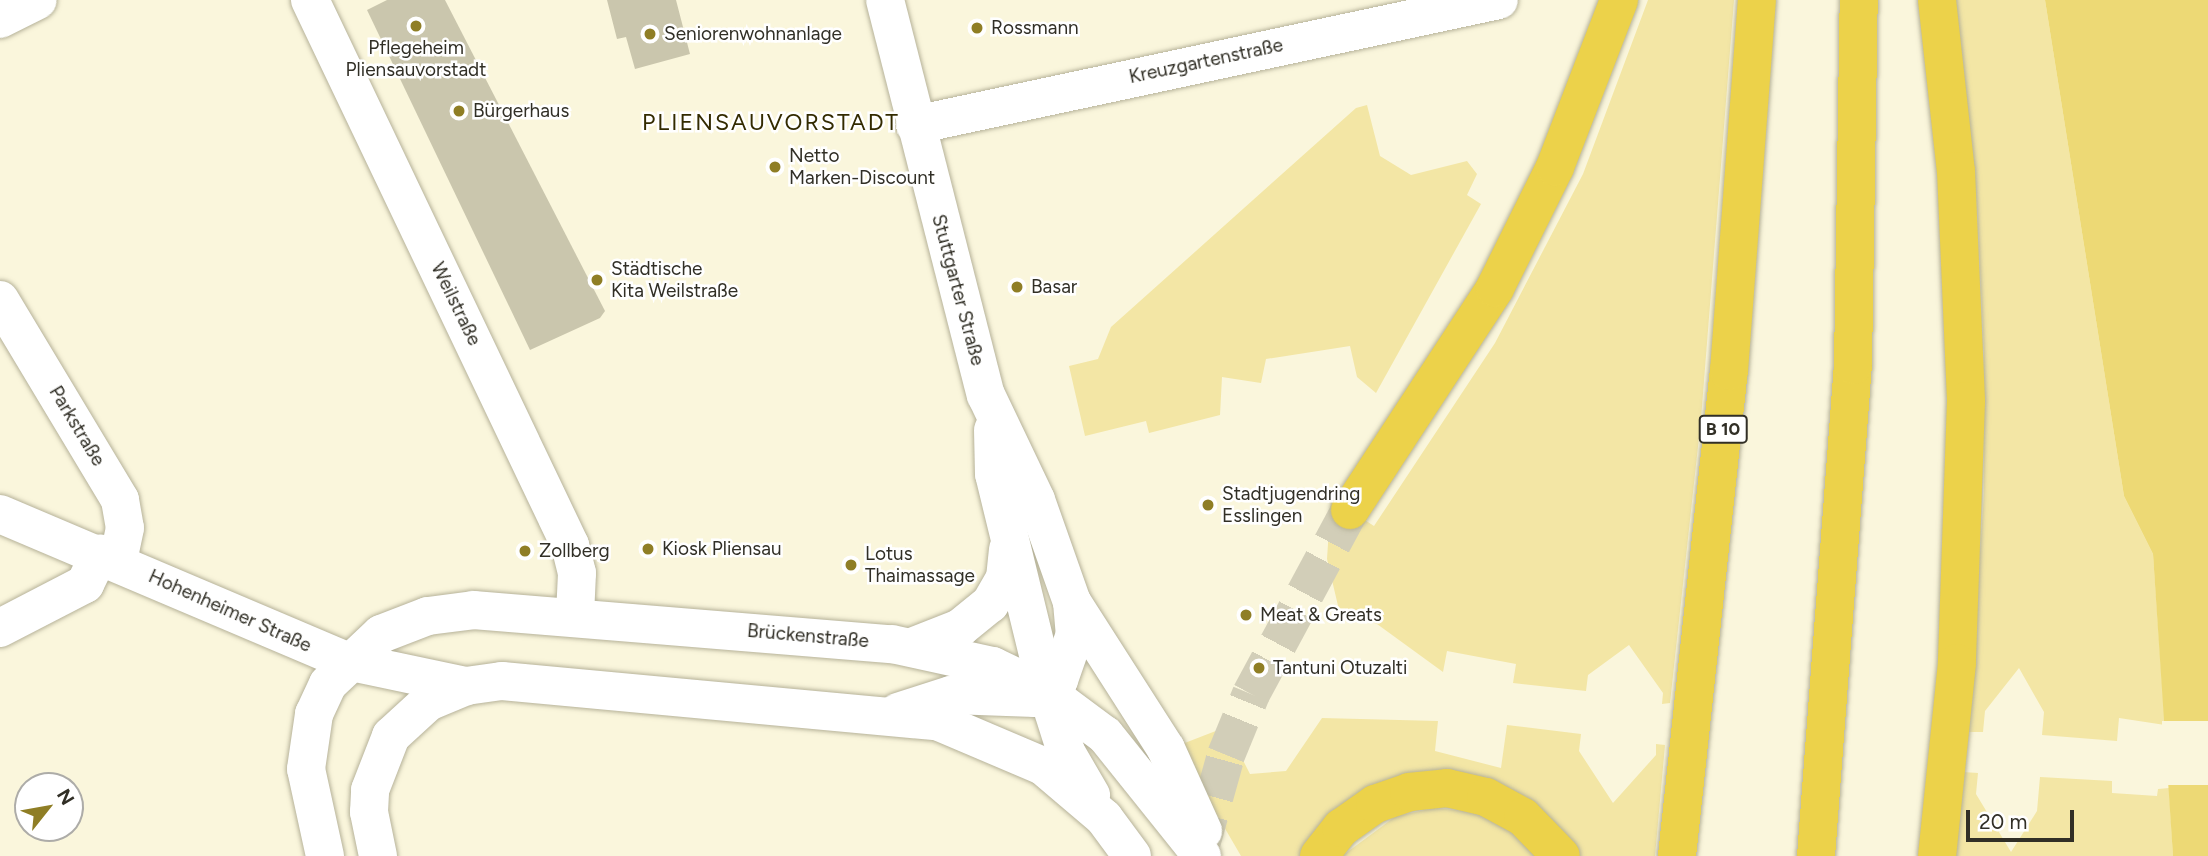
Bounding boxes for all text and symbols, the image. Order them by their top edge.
place label: Rossmann [991,17,1079,39]
marker: Pflegeheim Pliensauvorstadt [408,18,424,34]
marker: Rossmann [969,20,985,36]
place label: Seniorenwohnanlage [664,23,842,45]
marker: Seniorenwohnanlage [642,26,658,42]
street label: Kreuzgartenstraße [1127,34,1285,88]
place label: Pflegeheim Pliensauvorstadt [346,37,486,81]
place label: Bürgerhaus [473,100,569,122]
marker: Bürgerhaus [451,103,467,119]
district label: PLIENSAUVORSTADT [644,108,898,136]
place label: Netto Marken-Discount [789,145,935,189]
marker: Netto Marken-Discount [767,159,783,175]
street label: Stuttgarter Straße [927,212,989,368]
place label: Städtische Kita Weilstraße [611,258,738,302]
street label: Weilstraße [426,259,486,349]
marker: Städtische Kita Weilstraße [589,272,605,288]
place label: Basar [1031,276,1077,298]
marker: Basar [1009,279,1025,295]
street label: Parkstraße [44,382,110,470]
road number: B 10 [1698,414,1748,444]
place label: Stadtjugendring Esslingen [1222,483,1360,527]
marker: Stadtjugendring Esslingen [1200,497,1216,513]
place label: Kiosk Pliensau [662,538,781,560]
place label: Zollberg [539,540,610,562]
marker: Kiosk Pliensau [640,541,656,557]
marker: Zollberg [517,543,533,559]
place label: Lotus Thaimassage [865,543,975,587]
marker: Lotus Thaimassage [843,557,859,573]
street label: Hohenheimer Straße [145,565,315,657]
place label: Meat & Greats [1260,604,1382,626]
marker: Meat & Greats [1238,607,1254,623]
street label: Brückenstraße [746,619,870,653]
place label: Tantuni Otuzalti [1273,657,1407,679]
marker: Tantuni Otuzalti [1251,660,1267,676]
north arrow [14,772,84,842]
text: N [52,785,79,809]
scale bar [1970,796,2078,840]
text: 20 m [1979,809,2027,834]

